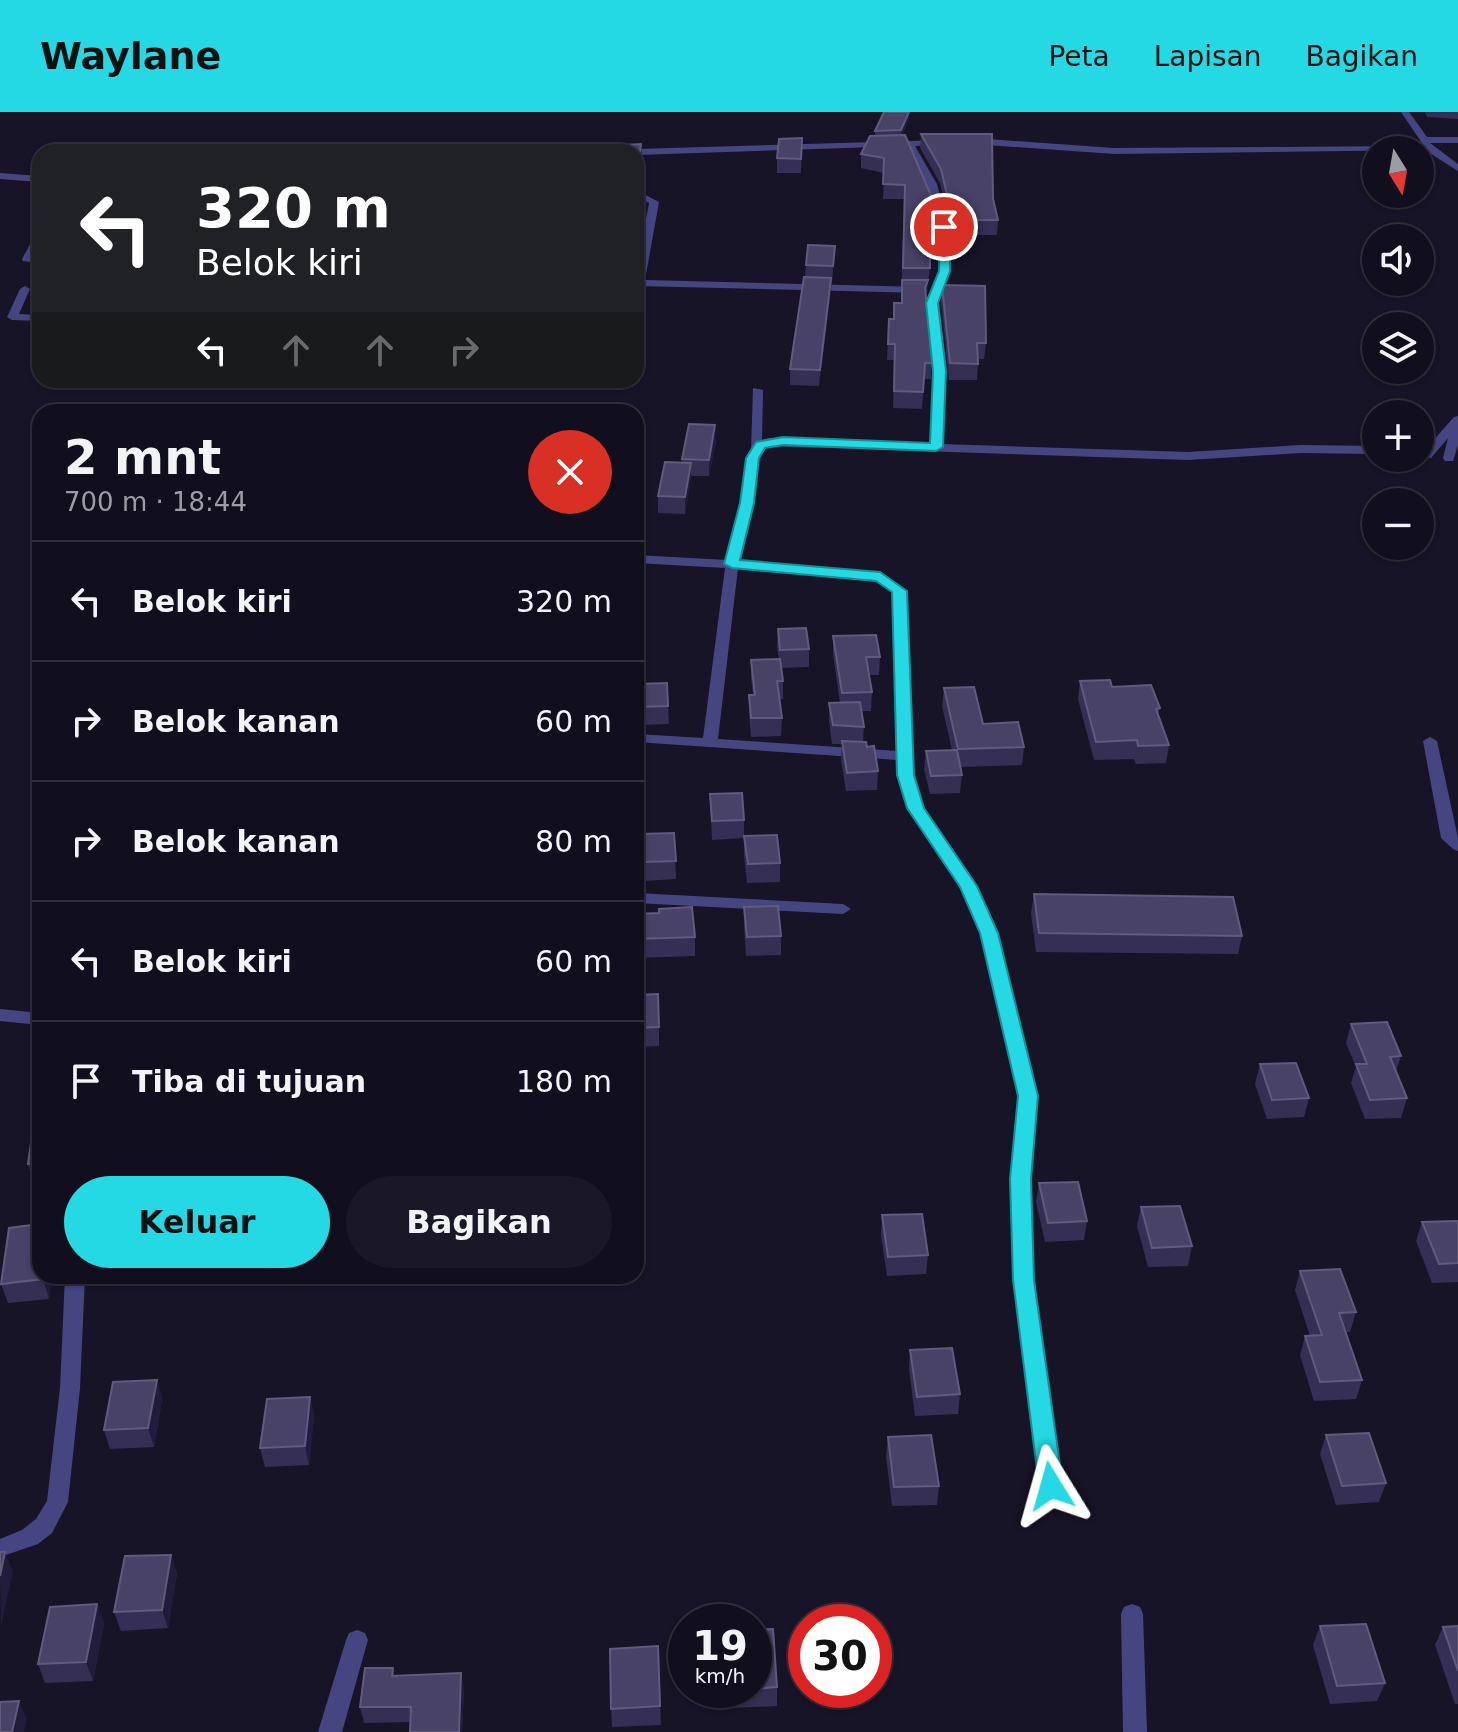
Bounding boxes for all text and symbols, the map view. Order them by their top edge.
text: Waylane [40,34,221,78]
text: Peta [1048,40,1110,73]
text: Lapisan [1154,40,1261,73]
text: Bagikan [1305,40,1418,73]
north arrow [1362,136,1434,208]
map controls [1362,136,1434,560]
text: 320 m [196,175,391,240]
icon: left [64,176,168,280]
pin [910,193,978,261]
icon: arrive [922,205,966,249]
button: sound [1362,224,1434,296]
text: Belok kiri [196,242,363,283]
button: layers [1362,312,1434,384]
icon: left [190,328,234,372]
icon: ahead [274,328,318,372]
icon: ahead [358,328,402,372]
icon: right [442,328,486,372]
button: + [1362,400,1434,472]
text: 2 mnt [64,429,221,485]
button: close [528,430,612,514]
text: 700 m · 18:44 [64,487,247,517]
button: − [1362,488,1434,560]
icon: left [64,579,108,623]
text: Belok kiri [132,584,292,619]
text: 320 m [516,584,612,619]
icon: right [64,699,108,743]
text: Belok kanan [132,704,340,739]
text: 60 m [535,704,612,739]
icon: right [64,819,108,863]
text: Belok kanan [132,824,340,859]
text: 80 m [535,824,612,859]
icon: left [64,939,108,983]
text: Belok kiri [132,944,292,979]
text: 60 m [535,944,612,979]
icon: arrive [64,1059,108,1103]
text: Tiba di tujuan [132,1064,366,1099]
text: 180 m [516,1064,612,1099]
button: Keluar [64,1176,330,1268]
button: Bagikan [346,1176,612,1268]
position arrow [1009,1444,1093,1528]
speed limit sign: 30 [788,1604,892,1708]
text: 19 [692,1623,748,1669]
text: km/h [695,1664,745,1688]

